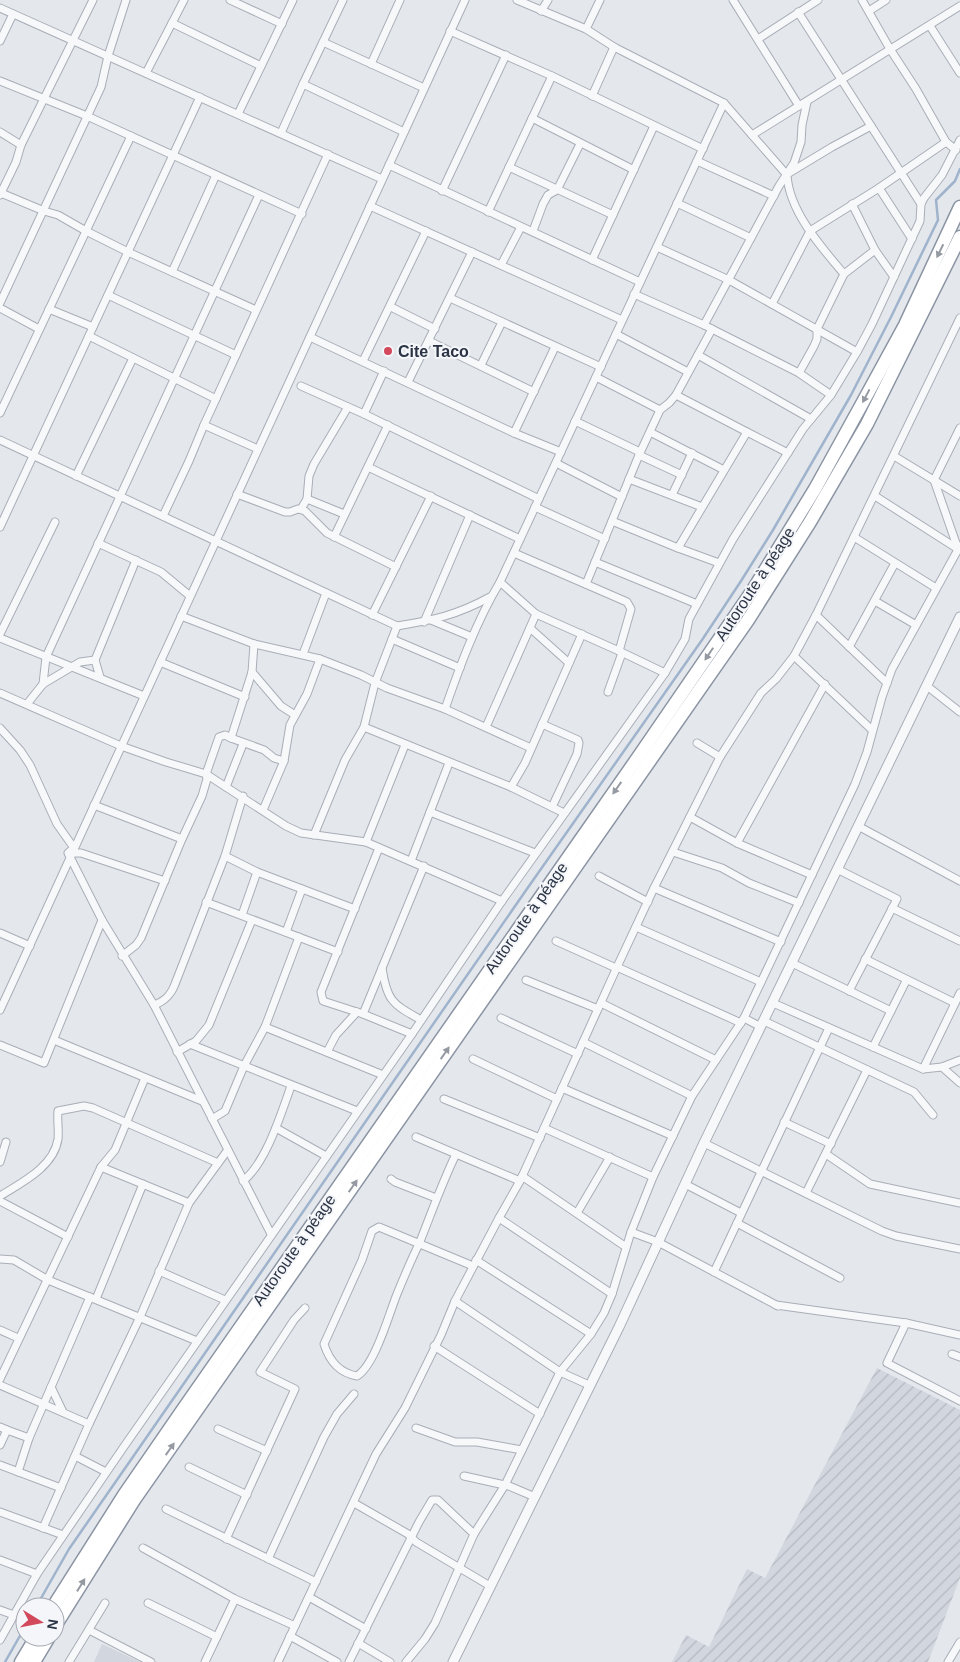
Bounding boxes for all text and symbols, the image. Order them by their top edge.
one-way arrow [936,244,944,258]
place label: Cite Taco [398,343,469,360]
marker: Cite Taco [382,345,394,357]
one-way arrow [862,389,871,403]
street label: Autoroute à péage [712,524,798,644]
one-way arrow [704,648,714,661]
one-way arrow [612,781,622,795]
street label: Autoroute à péage [481,859,571,977]
one-way arrow [440,1046,450,1060]
one-way arrow [348,1180,358,1193]
street label: Autoroute à péage [249,1191,339,1309]
one-way arrow [165,1442,175,1456]
one-way arrow [76,1578,85,1592]
north arrow [15,1597,65,1647]
text: N [44,1618,62,1631]

